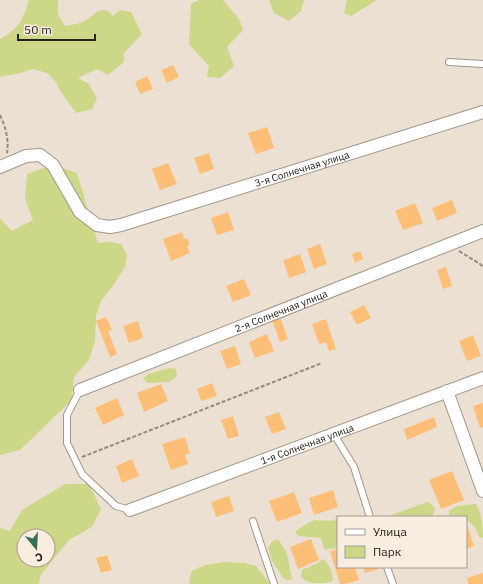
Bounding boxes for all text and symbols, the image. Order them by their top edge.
scale bar [18,16,95,42]
text: 50 m [24,22,52,37]
street label: 3-я Солнечная улица [253,148,352,190]
street label: 2-я Солнечная улица [233,287,330,335]
street label: 1-я Солнечная улица [259,421,356,468]
legend [337,516,467,568]
text: Улица [373,524,407,539]
north arrow [16,528,56,568]
text: Парк [373,544,402,559]
text: С [34,550,45,565]

